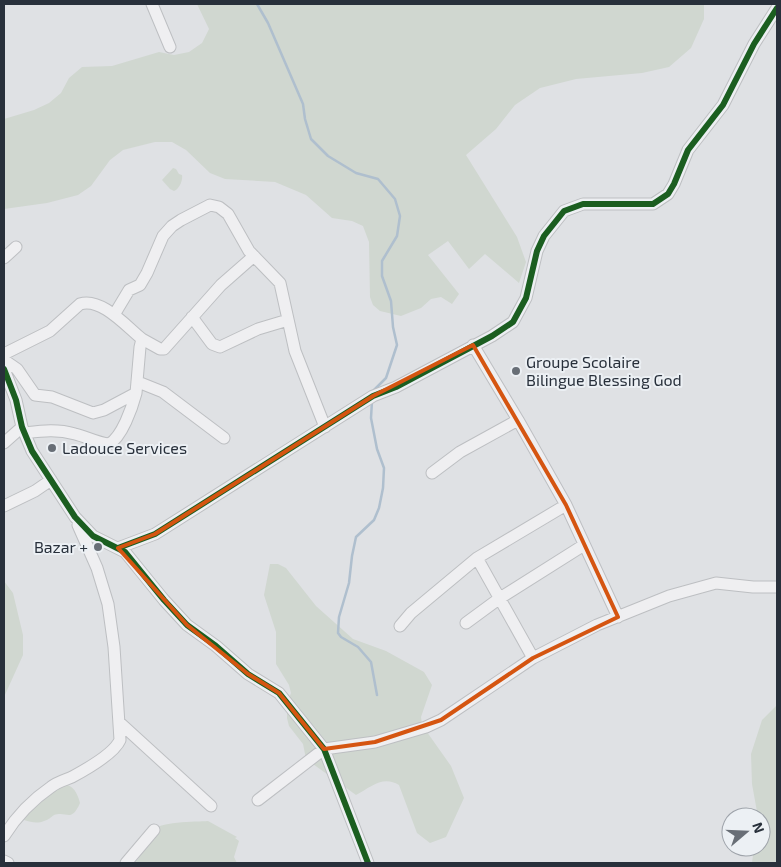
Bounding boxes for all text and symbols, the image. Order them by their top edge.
place label: Groupe Scolaire Bilingue Blessing God [526,352,682,389]
marker: Groupe Scolaire Bilingue Blessing God [510,365,522,377]
place label: Ladouce Services [62,438,187,457]
marker: Ladouce Services [46,442,58,454]
place label: Bazar + [34,537,88,556]
marker: Bazar + [92,541,104,553]
north arrow [721,807,771,857]
text: N [749,820,768,835]

